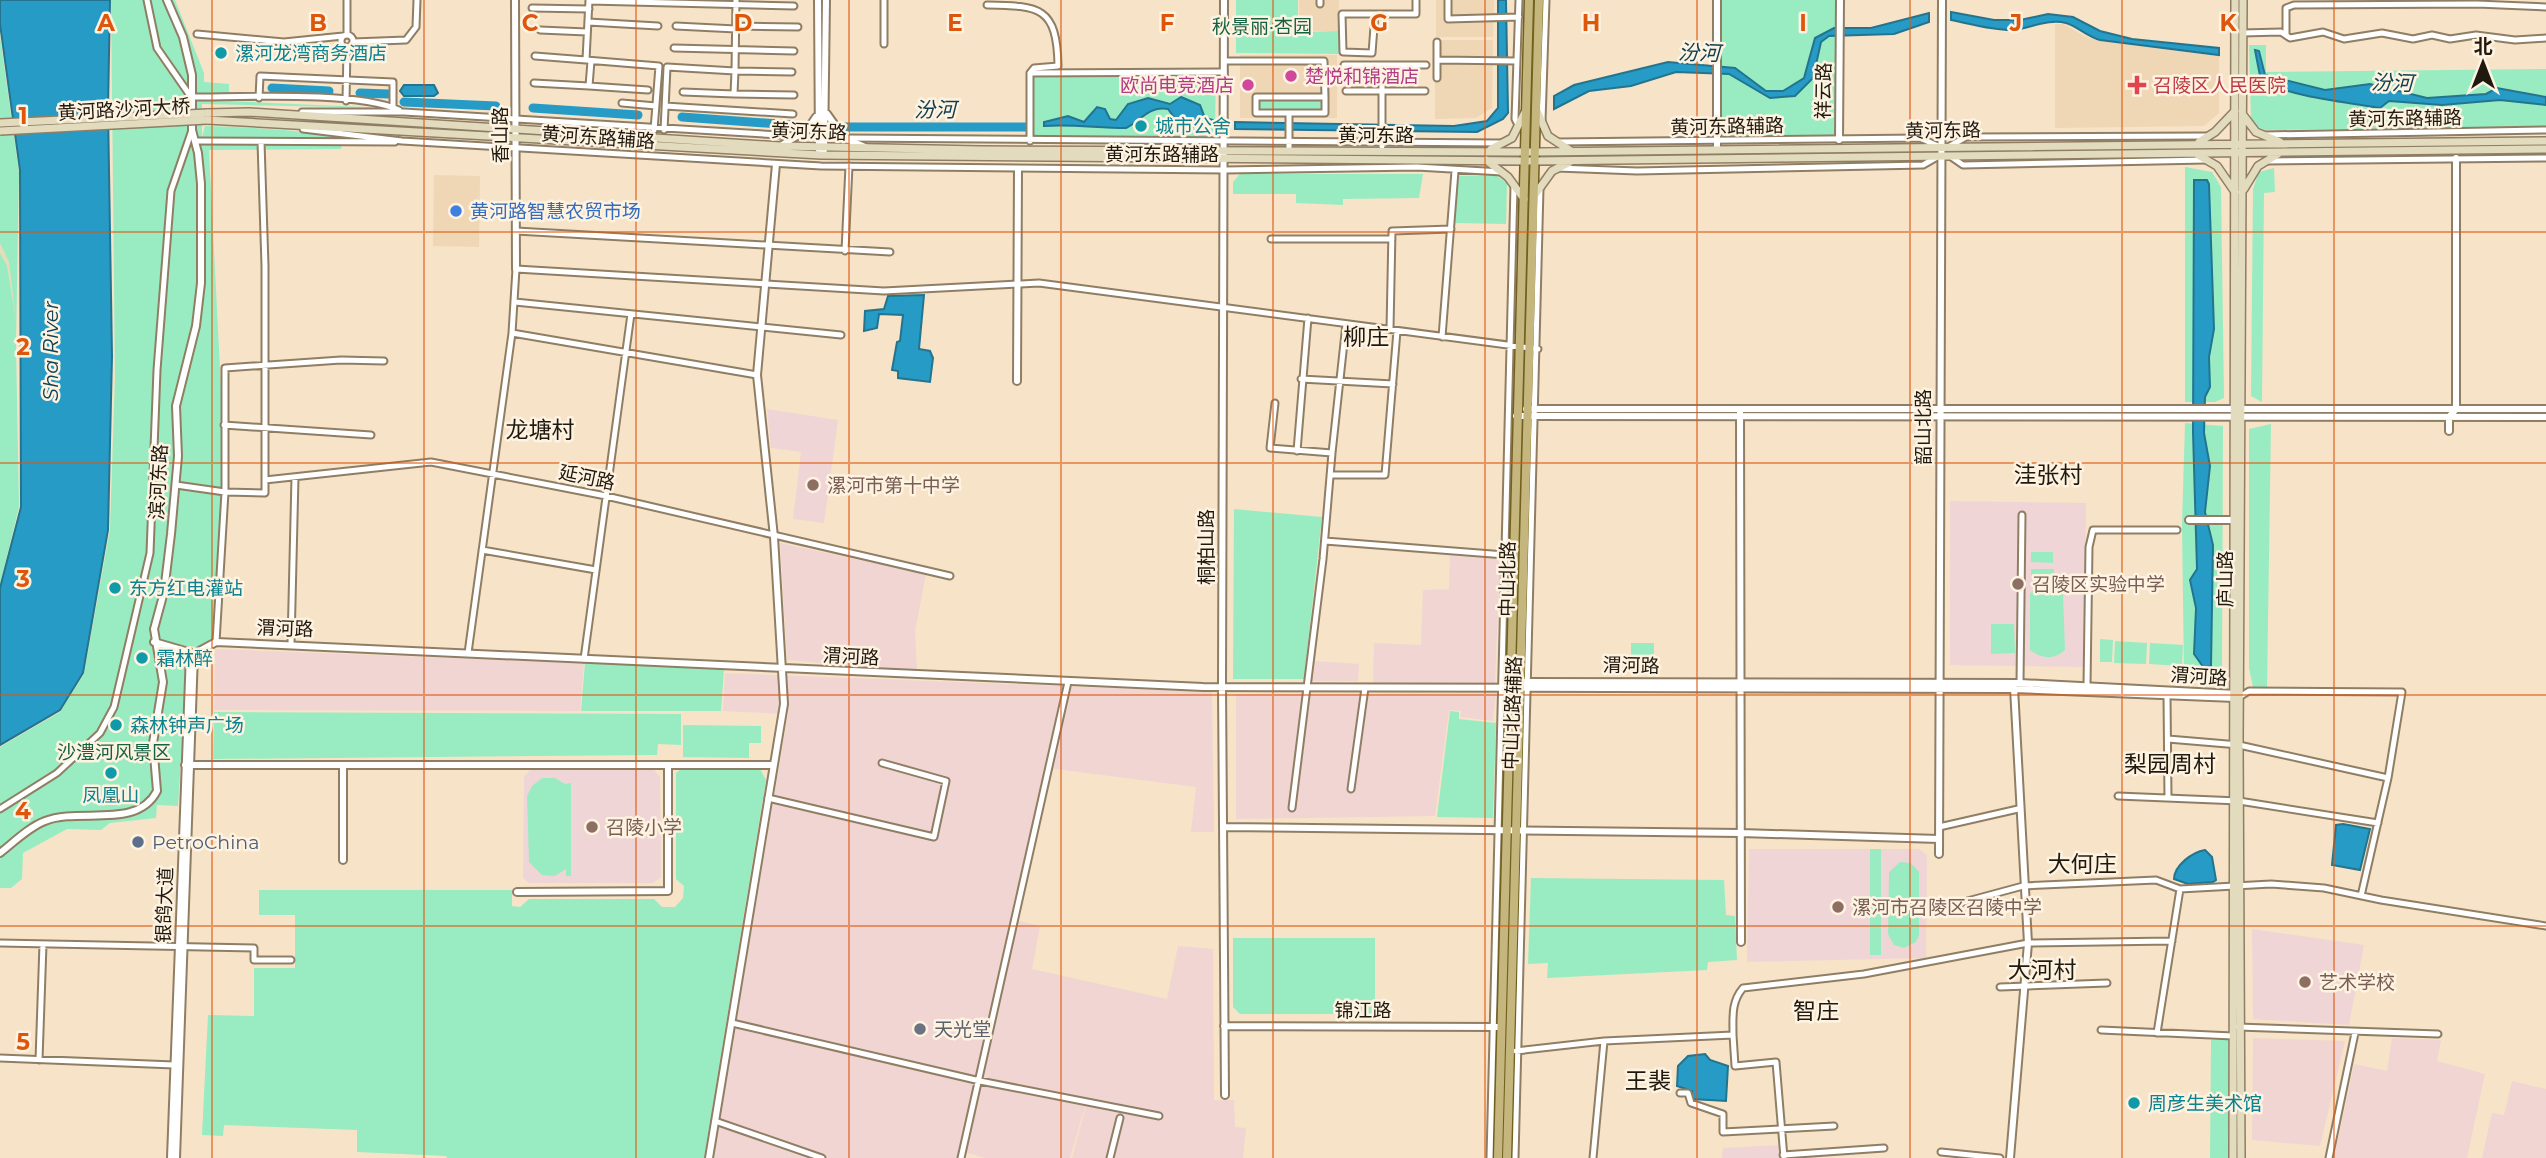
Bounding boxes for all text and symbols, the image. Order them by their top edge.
text: A [96,9,115,37]
text: B [309,9,327,37]
text: C [522,9,539,37]
text: D [734,9,753,37]
text: E [947,9,963,37]
text: F [1160,9,1175,37]
text: G [1370,9,1388,37]
text: H [1582,9,1600,37]
text: I [1799,9,1807,37]
text: J [2009,9,2022,37]
text: K [2219,9,2237,37]
park label: 秋景丽·杏园 [1212,15,1312,38]
north arrow [2448,28,2518,98]
text: 北 [2473,35,2493,58]
water label: 汾河 [1678,39,1724,66]
place label: 漯河龙湾商务酒店 [235,42,387,65]
marker: 漯河龙湾商务酒店 [213,45,229,61]
street label: 祥云路 [1812,62,1835,120]
place label: 楚悦和锦酒店 [1305,65,1419,88]
marker: 楚悦和锦酒店 [1283,68,1299,84]
water label: 汾河 [2371,69,2417,96]
place label: 欧尚电竞酒店 [1120,74,1234,97]
place label: 召陵区人民医院 [2153,74,2286,97]
marker: 召陵区人民医院 [2127,75,2147,95]
marker: 欧尚电竞酒店 [1240,77,1256,93]
street label: 黄河路沙河大桥 [57,95,191,124]
water label: 汾河 [914,97,960,122]
text: 1 [18,102,28,130]
street label: 香山路 [489,106,512,164]
street label: 黄河东路辅路 [2348,106,2462,131]
street label: 黄河东路辅路 [1670,114,1784,139]
place label: 城市公舍 [1155,115,1231,138]
marker: 城市公舍 [1133,118,1149,134]
street label: 黄河东路 [1905,118,1981,143]
street label: 黄河东路 [771,119,847,144]
street label: 黄河东路辅路 [540,122,656,153]
street label: 黄河东路 [1338,124,1414,147]
street label: 黄河东路辅路 [1105,143,1219,166]
place label: 黄河路智慧农贸市场 [470,200,641,223]
marker: 黄河路智慧农贸市场 [448,203,464,219]
water label: Sha River [38,300,63,401]
district label: 柳庄 [1343,323,1389,351]
text: 2 [16,333,30,361]
street label: 韶山北路 [1912,389,1935,465]
district label: 龙塘村 [506,416,575,444]
street label: 滨河东路 [145,443,172,521]
street label: 延河路 [557,460,617,495]
district label: 洼张村 [2014,461,2083,489]
place label: 漯河市第十中学 [827,474,960,497]
marker: 漯河市第十中学 [805,477,821,493]
street label: 桐柏山路 [1195,509,1218,585]
street label: 中山北路 [1495,541,1520,617]
street label: 庐山路 [2214,550,2237,608]
text: 3 [15,565,30,593]
place label: 召陵区实验中学 [2032,573,2165,596]
marker: 召陵区实验中学 [2010,576,2026,592]
place label: 东方红电灌站 [129,577,243,600]
marker: 东方红电灌站 [107,580,123,596]
street label: 渭河路 [256,616,314,641]
street label: 渭河路 [822,644,880,669]
place label: 霜林醉 [156,647,213,670]
marker: 霜林醉 [134,650,150,666]
street label: 渭河路 [1602,654,1660,677]
street label: 中山北路辅路 [1499,656,1526,770]
street label: 渭河路 [2170,663,2228,690]
place label: 森林钟声广场 [130,714,244,737]
marker: 森林钟声广场 [108,717,124,733]
park label: 沙澧河风景区 [57,741,171,764]
district label: 梨园周村 [2124,750,2216,778]
marker: 凤凰山 [103,765,119,781]
place label: 凤凰山 [82,784,140,807]
text: 4 [15,797,31,825]
place label: 召陵小学 [606,816,682,839]
marker: 召陵小学 [584,819,600,835]
place label: PetroChina [152,831,259,854]
marker: PetroChina [130,834,146,850]
district label: 大何庄 [2048,850,2117,878]
street label: 银鸽大道 [152,867,177,943]
place label: 漯河市召陵区召陵中学 [1852,896,2042,919]
marker: 漯河市召陵区召陵中学 [1830,899,1846,915]
district label: 大河村 [2008,956,2077,984]
place label: 艺术学校 [2319,971,2395,994]
marker: 艺术学校 [2297,974,2313,990]
district label: 智庄 [1793,997,1839,1025]
street label: 锦江路 [1334,999,1392,1022]
place label: 天光堂 [934,1018,991,1041]
marker: 天光堂 [912,1021,928,1037]
text: 5 [16,1028,30,1056]
district label: 王裴 [1625,1067,1671,1095]
place label: 周彦生美术馆 [2148,1092,2262,1115]
marker: 周彦生美术馆 [2126,1095,2142,1111]

